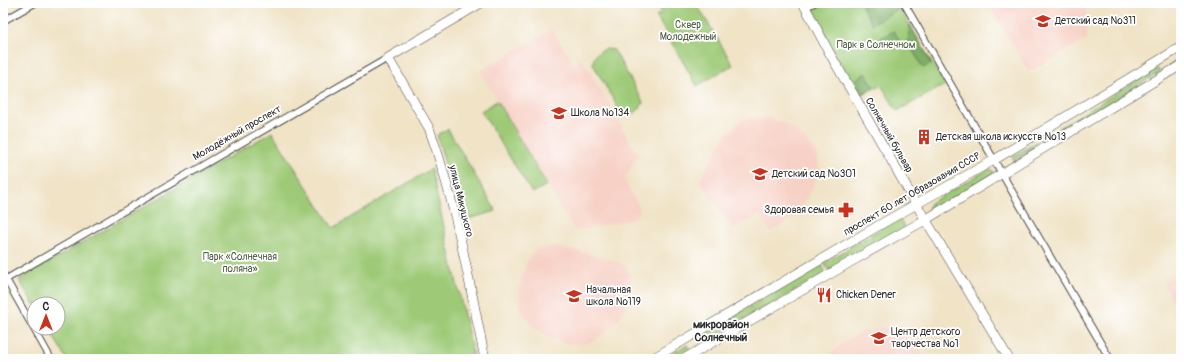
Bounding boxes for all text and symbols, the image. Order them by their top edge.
school or university icon: Детский сад №311 [1034,12,1052,30]
place label: Детский сад №311 [1054,15,1136,27]
park label: Сквер Молодежный [660,19,717,43]
park label: Парк в Солнечном [837,39,916,51]
street label: Солнечный бульвар [863,95,915,175]
street label: Молодёжный проспект [191,103,283,163]
school or university icon: Школа №134 [550,104,568,122]
place label: Школа №134 [571,107,629,119]
building icon: Детская школа искусств №13 [915,128,933,146]
place label: Детская школа искусств №13 [935,131,1066,143]
street label: проспект 60 лет Образования СССР [842,150,982,238]
street label: улица Микуцкого [446,163,476,239]
school or university icon: Детский сад №301 [751,165,769,183]
place label: Детский сад №301 [771,168,856,180]
pharmacy icon: Здоровая семья [837,201,855,219]
place label: Здоровая семья [764,204,834,216]
park label: Парк «Солнечная поляна» [203,251,277,275]
place label: Начальная школа №119 [586,284,641,308]
restaurant icon: Chicken Dener [815,286,833,304]
school or university icon: Начальная школа №119 [565,287,583,305]
place label: Chicken Dener [836,289,896,301]
north arrow [26,296,66,336]
text: С [43,300,50,313]
district label: микрорайон Солнечный [693,318,749,344]
place label: Центр детского творчества №1 [891,326,961,350]
school or university icon: Центр детского творчества №1 [870,329,888,347]

